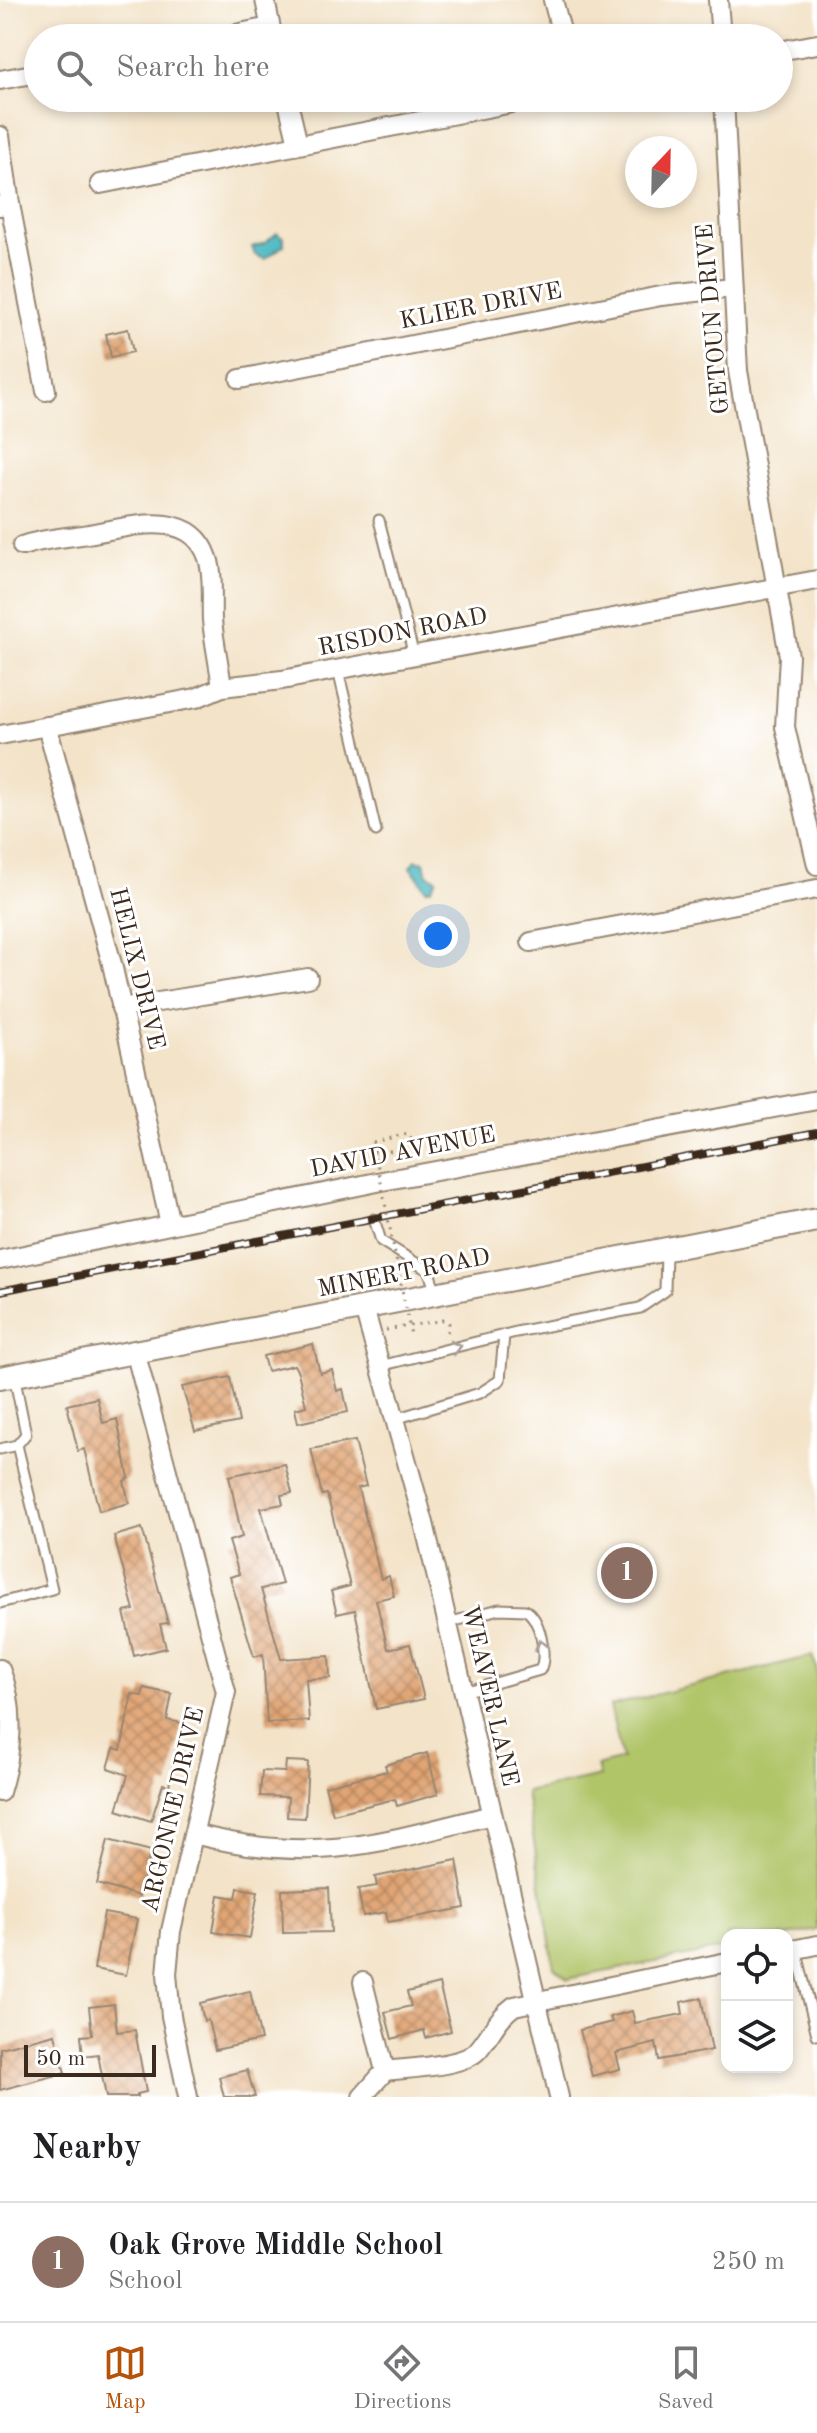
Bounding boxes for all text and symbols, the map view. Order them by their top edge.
search box [24,24,793,112]
icon: search [52,46,96,90]
text: Search here [116,53,270,83]
north arrow [625,136,697,208]
street label: GETOUN DRIVE [694,223,734,415]
street label: KLIER DRIVE [398,280,564,334]
street label: RISDON ROAD [316,605,490,661]
street label: HELIX DRIVE [104,885,168,1053]
your location [418,916,458,956]
street label: DAVID AVENUE [308,1123,498,1183]
street label: MINERT ROAD [316,1246,492,1302]
one-way arrow [448,1339,462,1356]
pin: 1 [601,1543,653,1603]
street label: WEAVER LANE [456,1603,522,1789]
one-way arrow [533,1638,550,1652]
street label: ARGONNE DRIVE [139,1705,209,1915]
map controls [721,1929,793,2073]
button: locate [721,1929,793,2001]
button: layers [721,2001,793,2073]
scale bar [24,2041,156,2077]
text: 50 m [36,2048,85,2070]
text: Nearby [32,2132,142,2166]
text: Oak Grove Middle School [108,2231,443,2261]
text: 1 [50,2249,66,2275]
text: 250 m [712,2249,785,2275]
text: School [108,2268,182,2294]
tab: Map [103,2341,147,2416]
tab: Directions [354,2341,451,2416]
tab: Saved [658,2341,714,2416]

